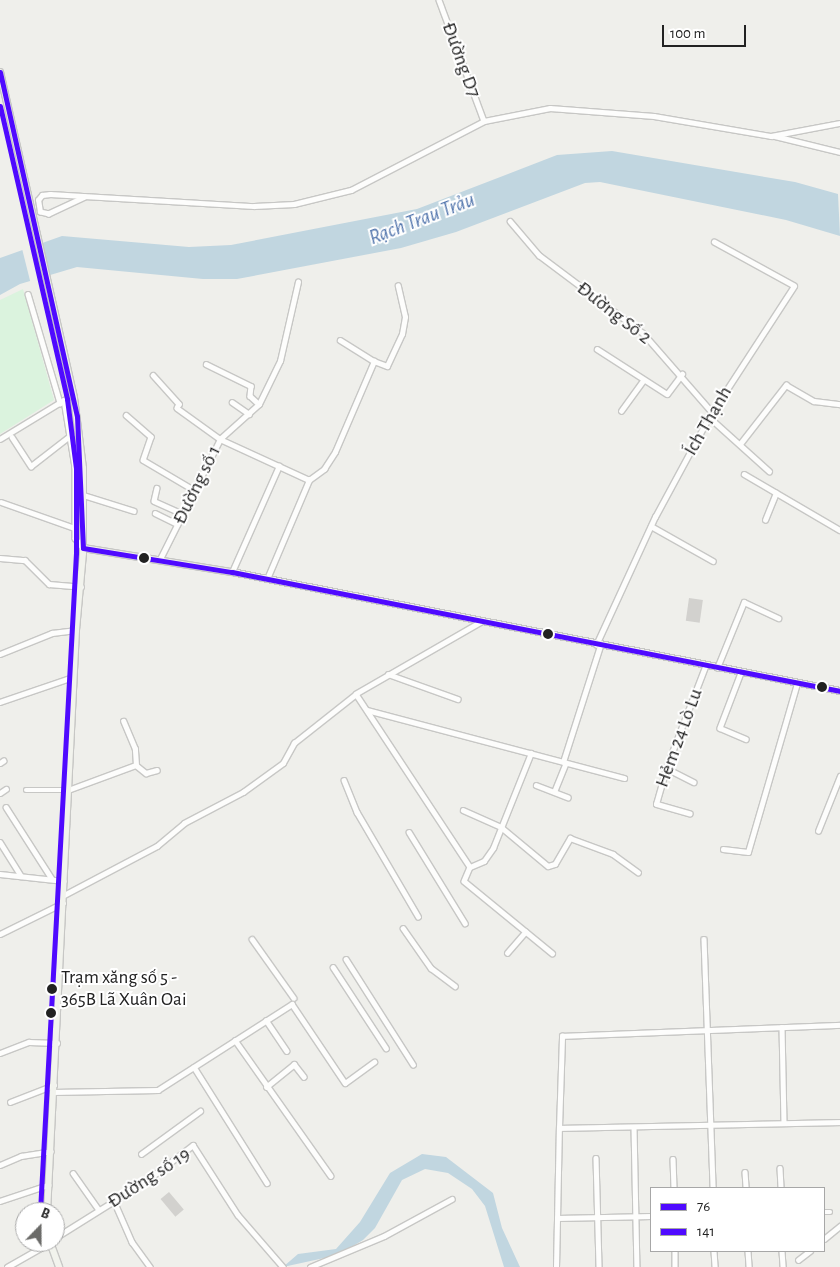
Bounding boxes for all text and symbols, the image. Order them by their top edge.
scale bar [665,15,749,47]
street label: Đường D7 [436,19,486,101]
text: 100 m [670,26,705,41]
water label: Rạch Trau Trảu [365,187,479,251]
street label: Đường Số 2 [572,276,656,350]
street label: Ích Thạnh [679,382,737,460]
street label: Đường số 1 [168,442,226,528]
unlabelled marker [139,553,149,563]
unlabelled marker [543,629,553,639]
unlabelled marker [817,682,827,692]
street label: Hẻm 24 Lò Lu [650,685,708,791]
place label: Trạm xăng số 5 - 365B Lã Xuân Oai [61,967,186,1011]
marker: Trạm xăng số 5 - 365B Lã Xuân Oai [47,984,57,994]
unlabelled marker [46,1008,56,1018]
street label: Đường số 19 [103,1142,195,1214]
legend [650,1187,825,1252]
text: 76 [697,1199,710,1214]
north arrow [15,1202,65,1252]
text: B [39,1206,52,1222]
text: 141 [697,1224,715,1239]

